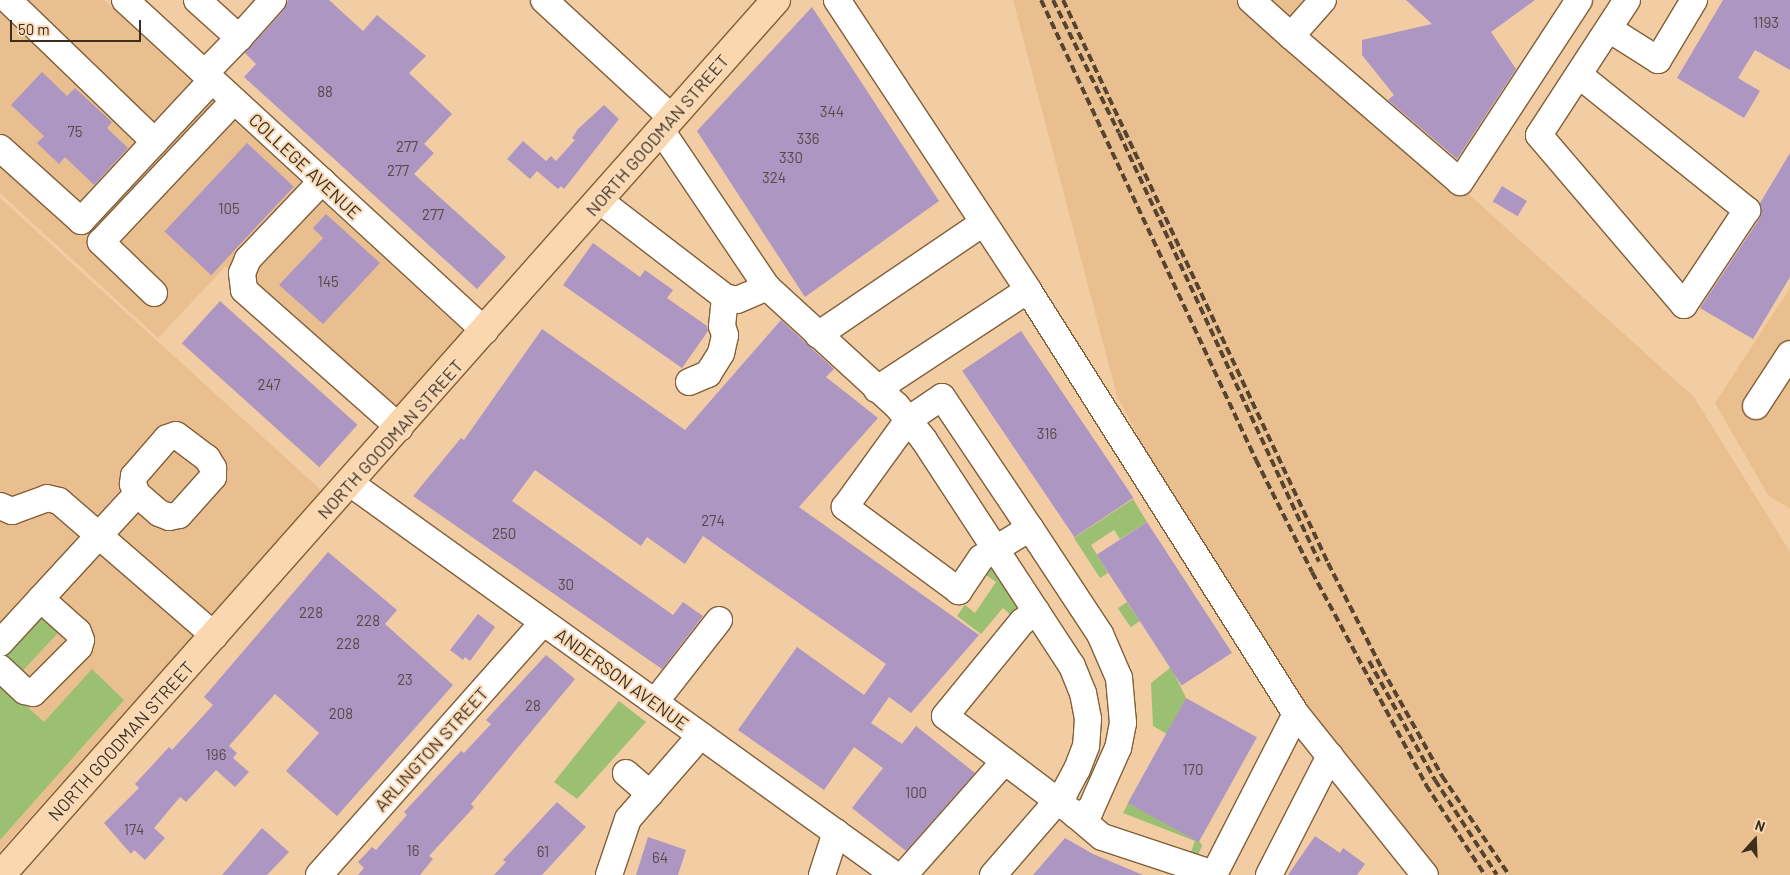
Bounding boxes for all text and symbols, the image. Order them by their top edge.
scale bar [12,10,144,42]
house number: 1193 [1753,14,1779,32]
text: 50 m [18,20,50,38]
street label: NORTH GOODMAN STREET [581,50,733,220]
house number: 88 [317,83,333,101]
house number: 344 [820,103,844,121]
street label: COLLEGE AVENUE [245,109,365,223]
house number: 75 [68,123,82,141]
house number: 336 [796,130,820,148]
house number: 277 [396,138,418,156]
house number: 330 [779,149,803,167]
house number: 277 [387,162,409,180]
house number: 324 [762,169,786,187]
house number: 105 [218,200,240,218]
house number: 277 [422,206,444,224]
house number: 145 [317,273,339,291]
street label: NORTH GOODMAN STREET [313,355,467,523]
house number: 247 [258,376,280,394]
house number: 316 [1037,425,1057,443]
house number: 274 [701,512,725,530]
house number: 250 [492,525,516,543]
house number: 30 [558,576,574,594]
house number: 228 [299,604,323,622]
house number: 228 [356,612,380,630]
street label: ANDERSON AVENUE [551,623,693,735]
house number: 228 [336,635,360,653]
street label: NORTH GOODMAN STREET [44,657,198,825]
house number: 23 [397,671,413,689]
street label: ARLINGTON STREET [370,682,492,816]
house number: 28 [525,697,541,715]
house number: 208 [329,705,353,723]
house number: 196 [206,746,226,764]
house number: 170 [1183,761,1203,779]
house number: 100 [905,784,927,802]
north arrow [1730,815,1780,865]
text: N [1753,816,1768,835]
house number: 174 [124,821,144,839]
house number: 16 [407,842,419,860]
house number: 61 [537,843,549,861]
house number: 64 [652,849,668,867]

